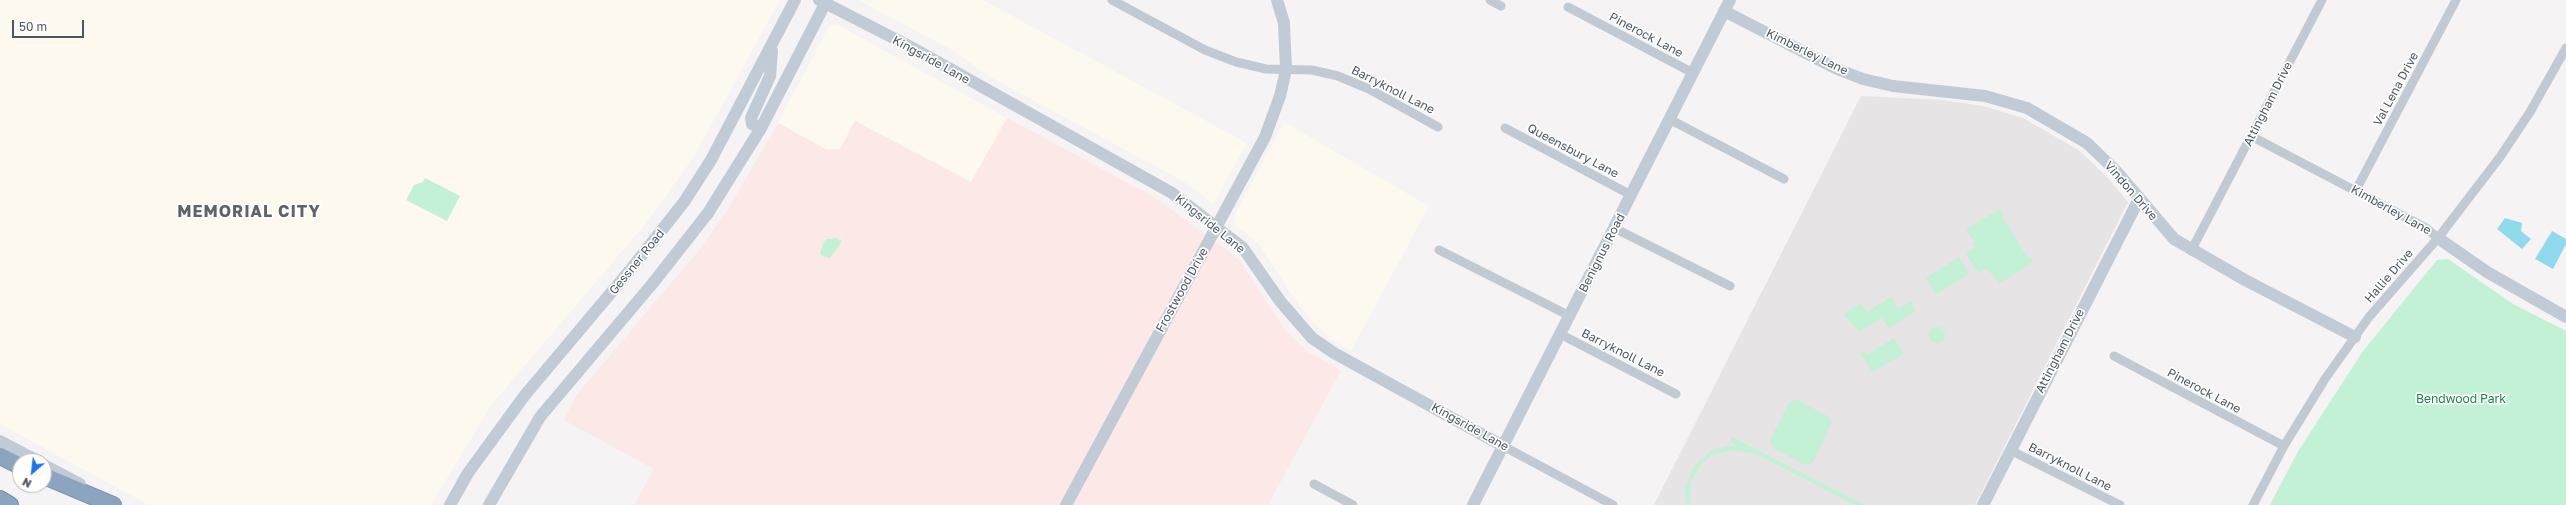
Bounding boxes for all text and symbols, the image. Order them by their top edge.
street label: Pinerock Lane [1607,9,1685,61]
scale bar [14,12,86,38]
text: 50 m [19,19,47,34]
street label: Kimberley Lane [1764,26,1850,78]
street label: Kingsride Lane [890,33,972,87]
street label: Val Lena Drive [2371,50,2421,128]
street label: Attingham Drive [2241,60,2295,148]
street label: Barryknoll Lane [1349,63,1437,117]
street label: Queensbury Lane [1525,121,1621,181]
street label: Vindon Drive [2102,159,2160,223]
street label: Kimberley Lane [2348,182,2434,238]
street label: Kingsride Lane [1172,191,1248,257]
district label: MEMORIAL CITY [177,202,321,222]
street label: Benignus Road [1576,211,1628,295]
street label: Gessner Road [606,227,668,297]
street label: Frostwood Drive [1153,245,1211,335]
street label: Hallie Drive [2362,246,2416,306]
street label: Attingham Drive [2033,307,2087,395]
street label: Barryknoll Lane [1579,326,1667,380]
street label: Pinerock Lane [2165,365,2243,417]
park label: Bendwood Park [2416,392,2506,406]
street label: Kingsride Lane [1429,400,1511,454]
street label: Barryknoll Lane [2026,440,2114,494]
north arrow [12,453,52,493]
text: N [20,475,33,491]

